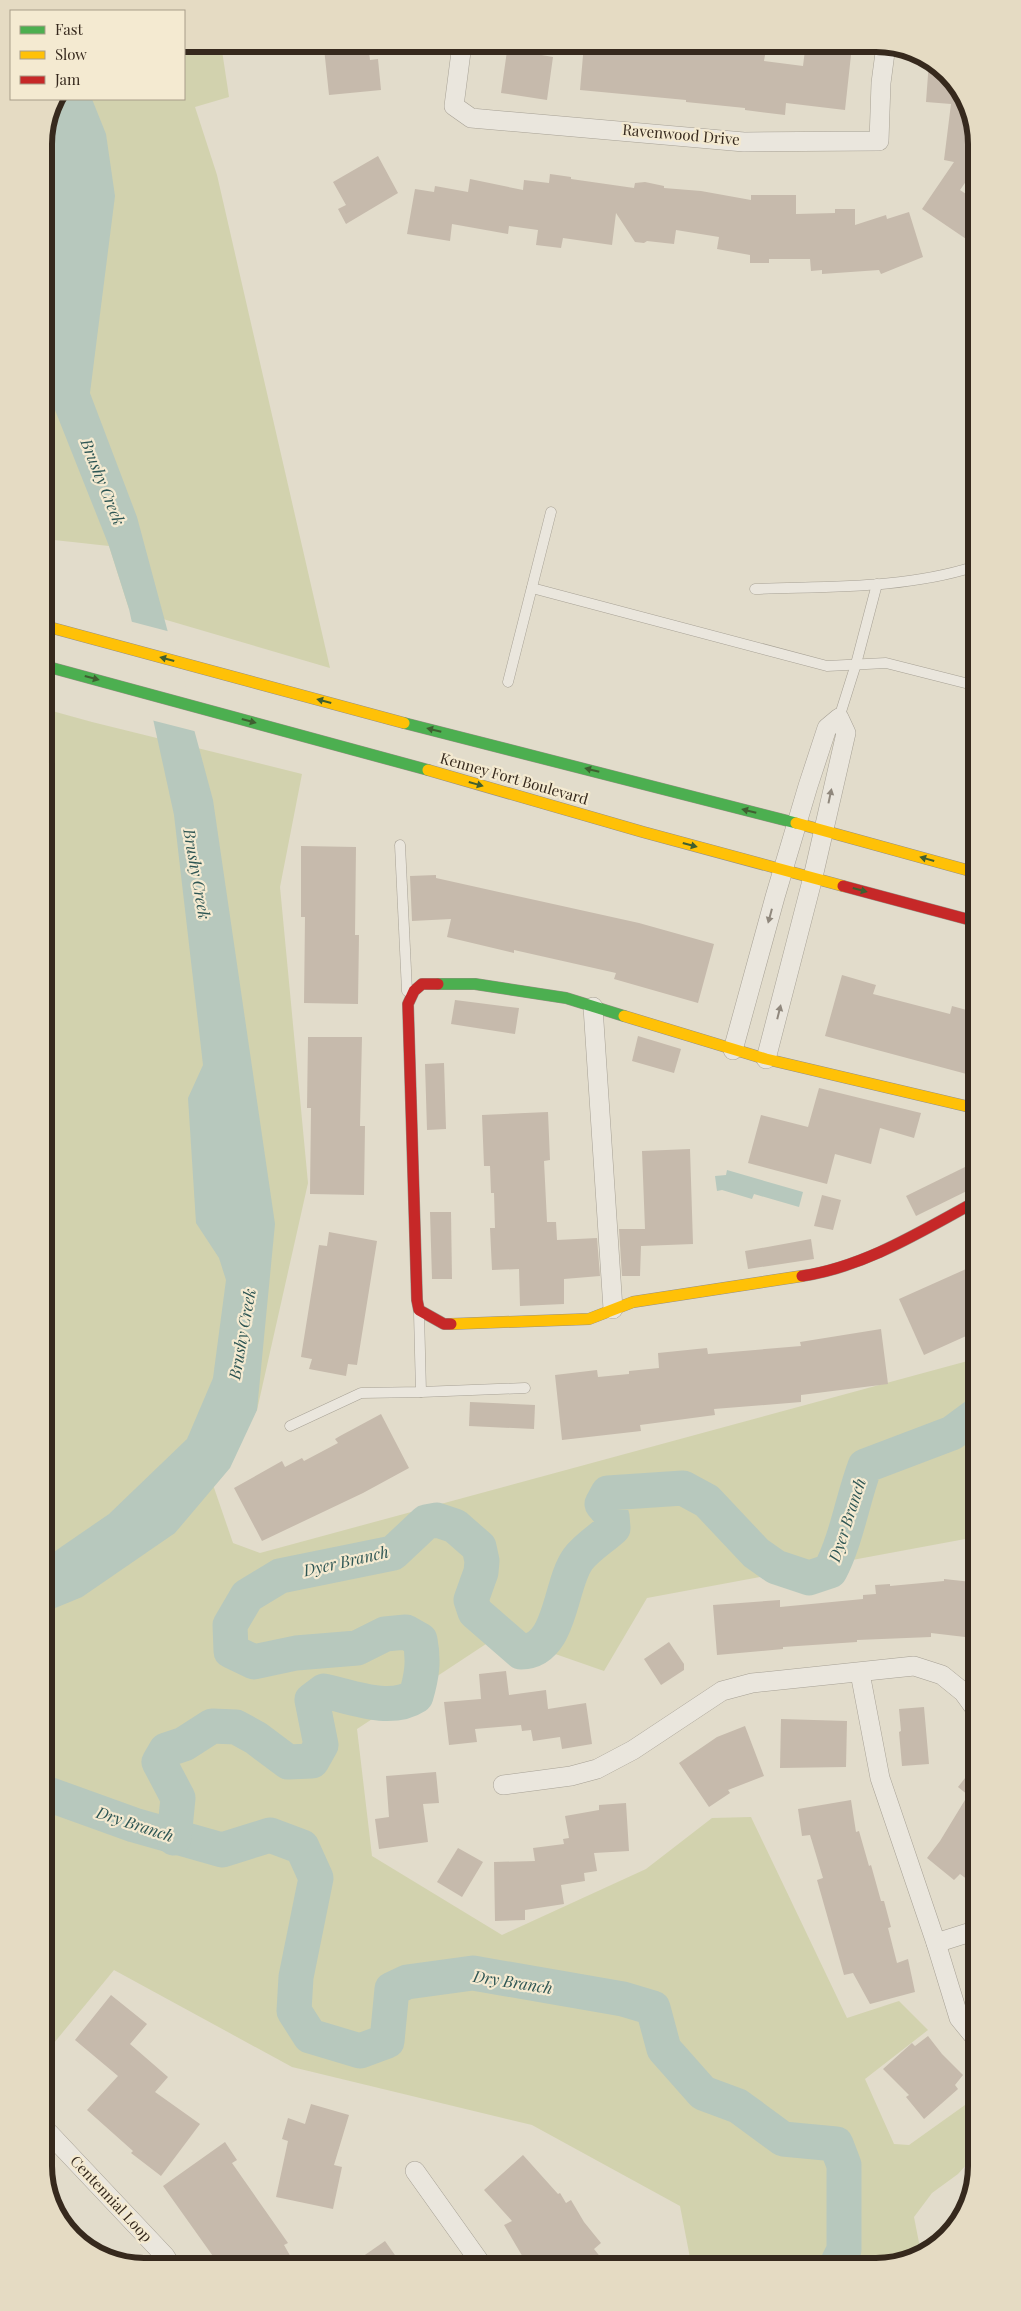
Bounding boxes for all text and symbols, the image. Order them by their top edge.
legend [10,10,185,100]
text: Fast [55,19,84,39]
text: Slow [55,44,87,64]
text: Jam [54,69,81,89]
street label: Ravenwood Drive [622,119,741,149]
water label: Brushy Creek [76,434,130,528]
one-way arrow [160,655,175,663]
one-way arrow [85,675,100,683]
one-way arrow [317,697,332,705]
one-way arrow [242,717,257,725]
one-way arrow [427,726,442,734]
street label: Kenney Fort Boulevard [438,747,591,809]
one-way arrow [584,766,599,774]
one-way arrow [469,781,484,789]
one-way arrow [827,787,835,803]
one-way arrow [742,806,757,814]
water label: Brushy Creek [179,826,216,921]
one-way arrow [683,841,698,849]
one-way arrow [919,854,934,862]
one-way arrow [852,886,867,894]
one-way arrow [765,909,773,924]
one-way arrow [775,1005,783,1020]
water label: Brushy Creek [223,1287,260,1382]
water label: Dyer Branch [823,1475,870,1565]
water label: Dyer Branch [300,1541,391,1581]
water label: Dry Branch [93,1801,176,1846]
water label: Dry Branch [471,1965,554,1998]
street label: Centennial Loop [66,2151,157,2246]

